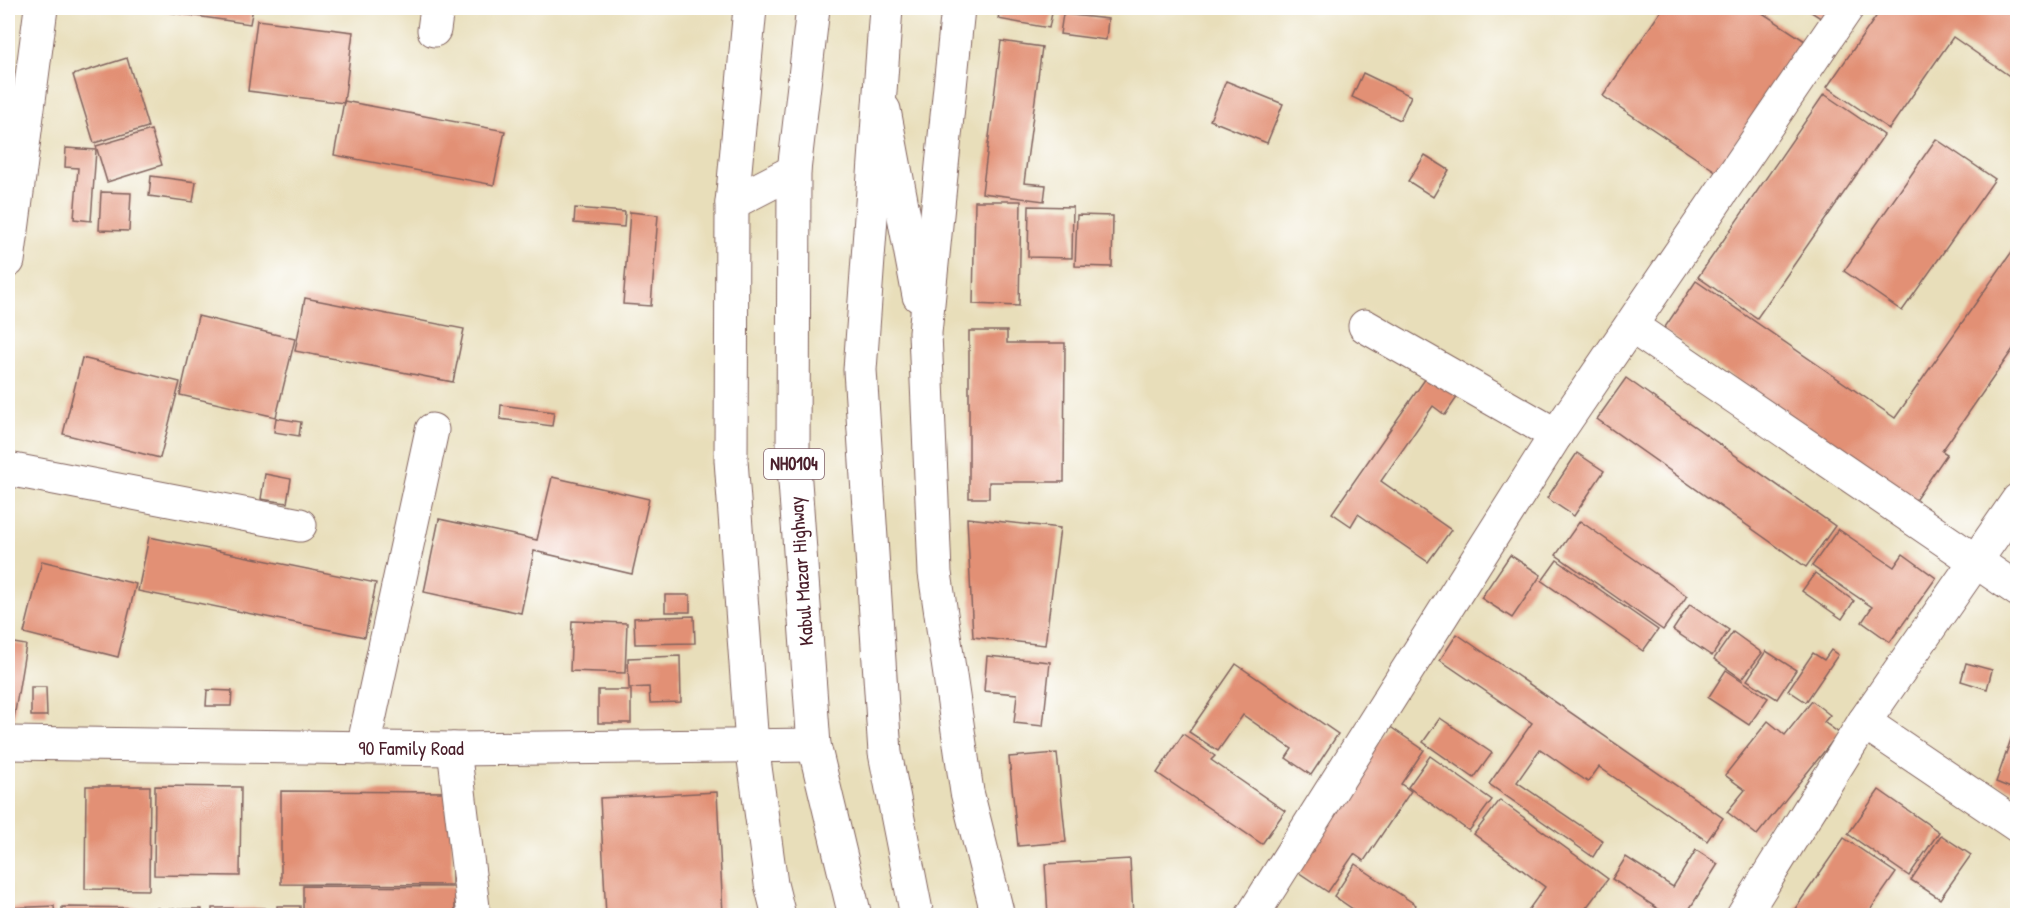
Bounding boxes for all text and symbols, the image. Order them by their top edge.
road number: NH0104 [764,449,824,479]
street label: Kabul Mazar Highway [782,495,819,647]
street label: 90 Family Road [358,734,464,761]

